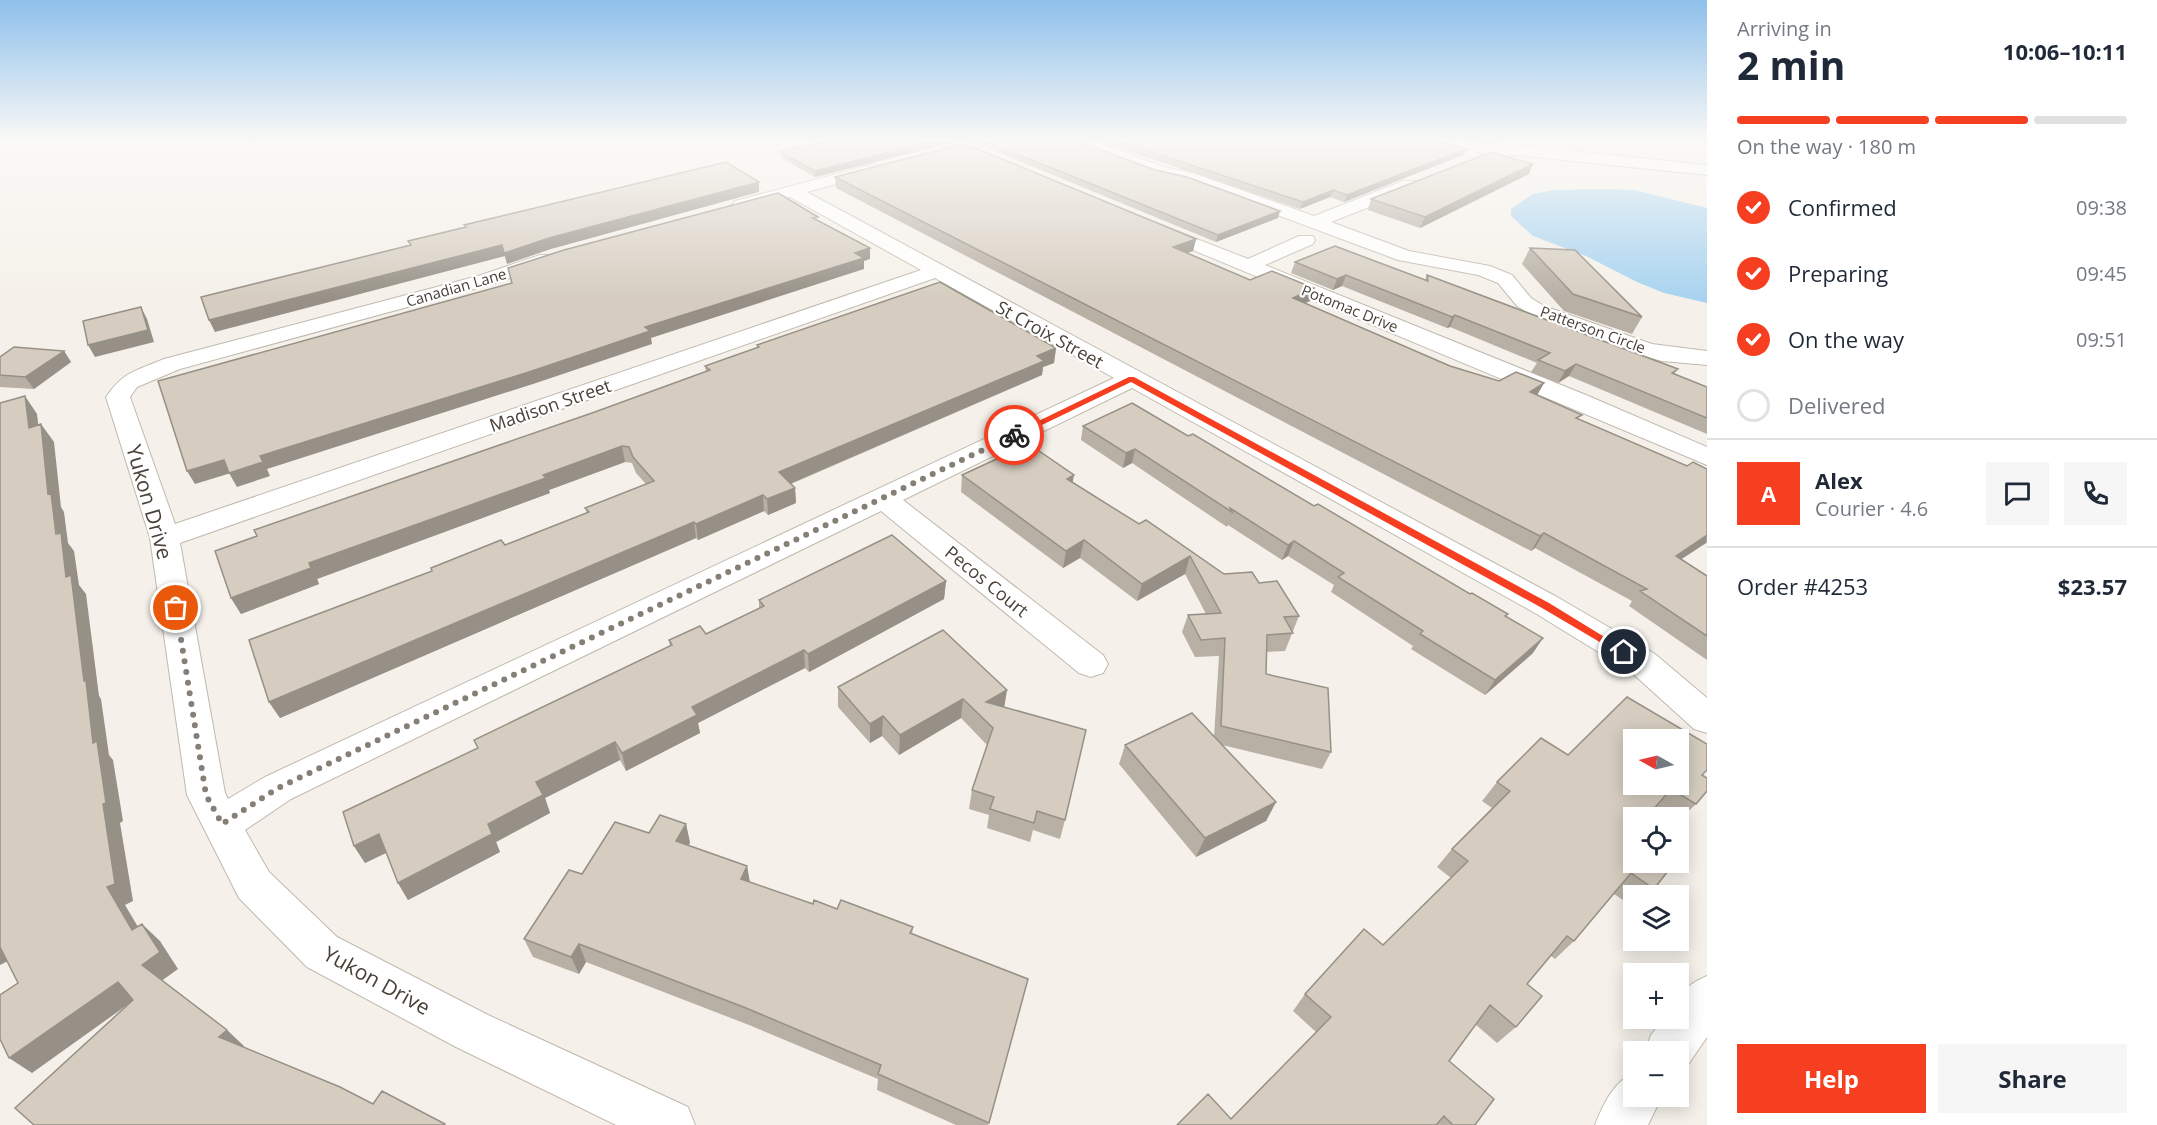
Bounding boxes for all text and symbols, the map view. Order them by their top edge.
text: Arriving in [1737,15,1832,42]
text: 10:06–10:11 [2003,36,2127,66]
text: 2 min [1737,38,1845,91]
text: On the way · 180 m [1737,133,1916,160]
icon: check [1737,191,1770,224]
text: Confirmed [1788,192,1897,222]
text: 09:38 [2076,194,2127,221]
icon: check [1737,257,1770,290]
text: Preparing [1788,258,1888,288]
text: 09:45 [2076,260,2127,287]
street label: Canadian Lane [403,263,509,311]
street label: Potomac Drive [1299,280,1401,336]
street label: St Croix Street [992,295,1108,373]
street label: Patterson Circle [1538,301,1648,357]
icon: check [1737,323,1770,356]
text: On the way [1788,324,1904,354]
text: 09:51 [2076,326,2127,353]
street label: Madison Street [486,373,614,437]
text: Delivered [1788,390,1886,420]
courier [984,405,1044,465]
icon: bike [998,419,1031,452]
street label: Yukon Drive [120,441,180,563]
button: chat [1986,462,2049,525]
button: phone [2064,462,2127,525]
text: Alex [1815,465,1863,495]
text: A [1761,478,1776,508]
text: Courier · 4.6 [1815,495,1928,522]
street label: Pecos Court [940,540,1034,622]
text: Order #4253 [1737,571,1868,601]
text: $23.57 [2058,571,2127,601]
pin [150,582,201,633]
icon: bag [159,591,192,624]
pin [1598,626,1649,677]
icon: home [1607,635,1640,668]
north arrow [1623,729,1689,795]
map controls [1623,729,1689,1107]
button: locate [1623,807,1689,873]
button: layers [1623,885,1689,951]
street label: Yukon Drive [319,939,435,1021]
button: + [1623,963,1689,1029]
button: − [1623,1041,1689,1107]
button: Help [1737,1044,1926,1113]
button: Share [1938,1044,2127,1113]

